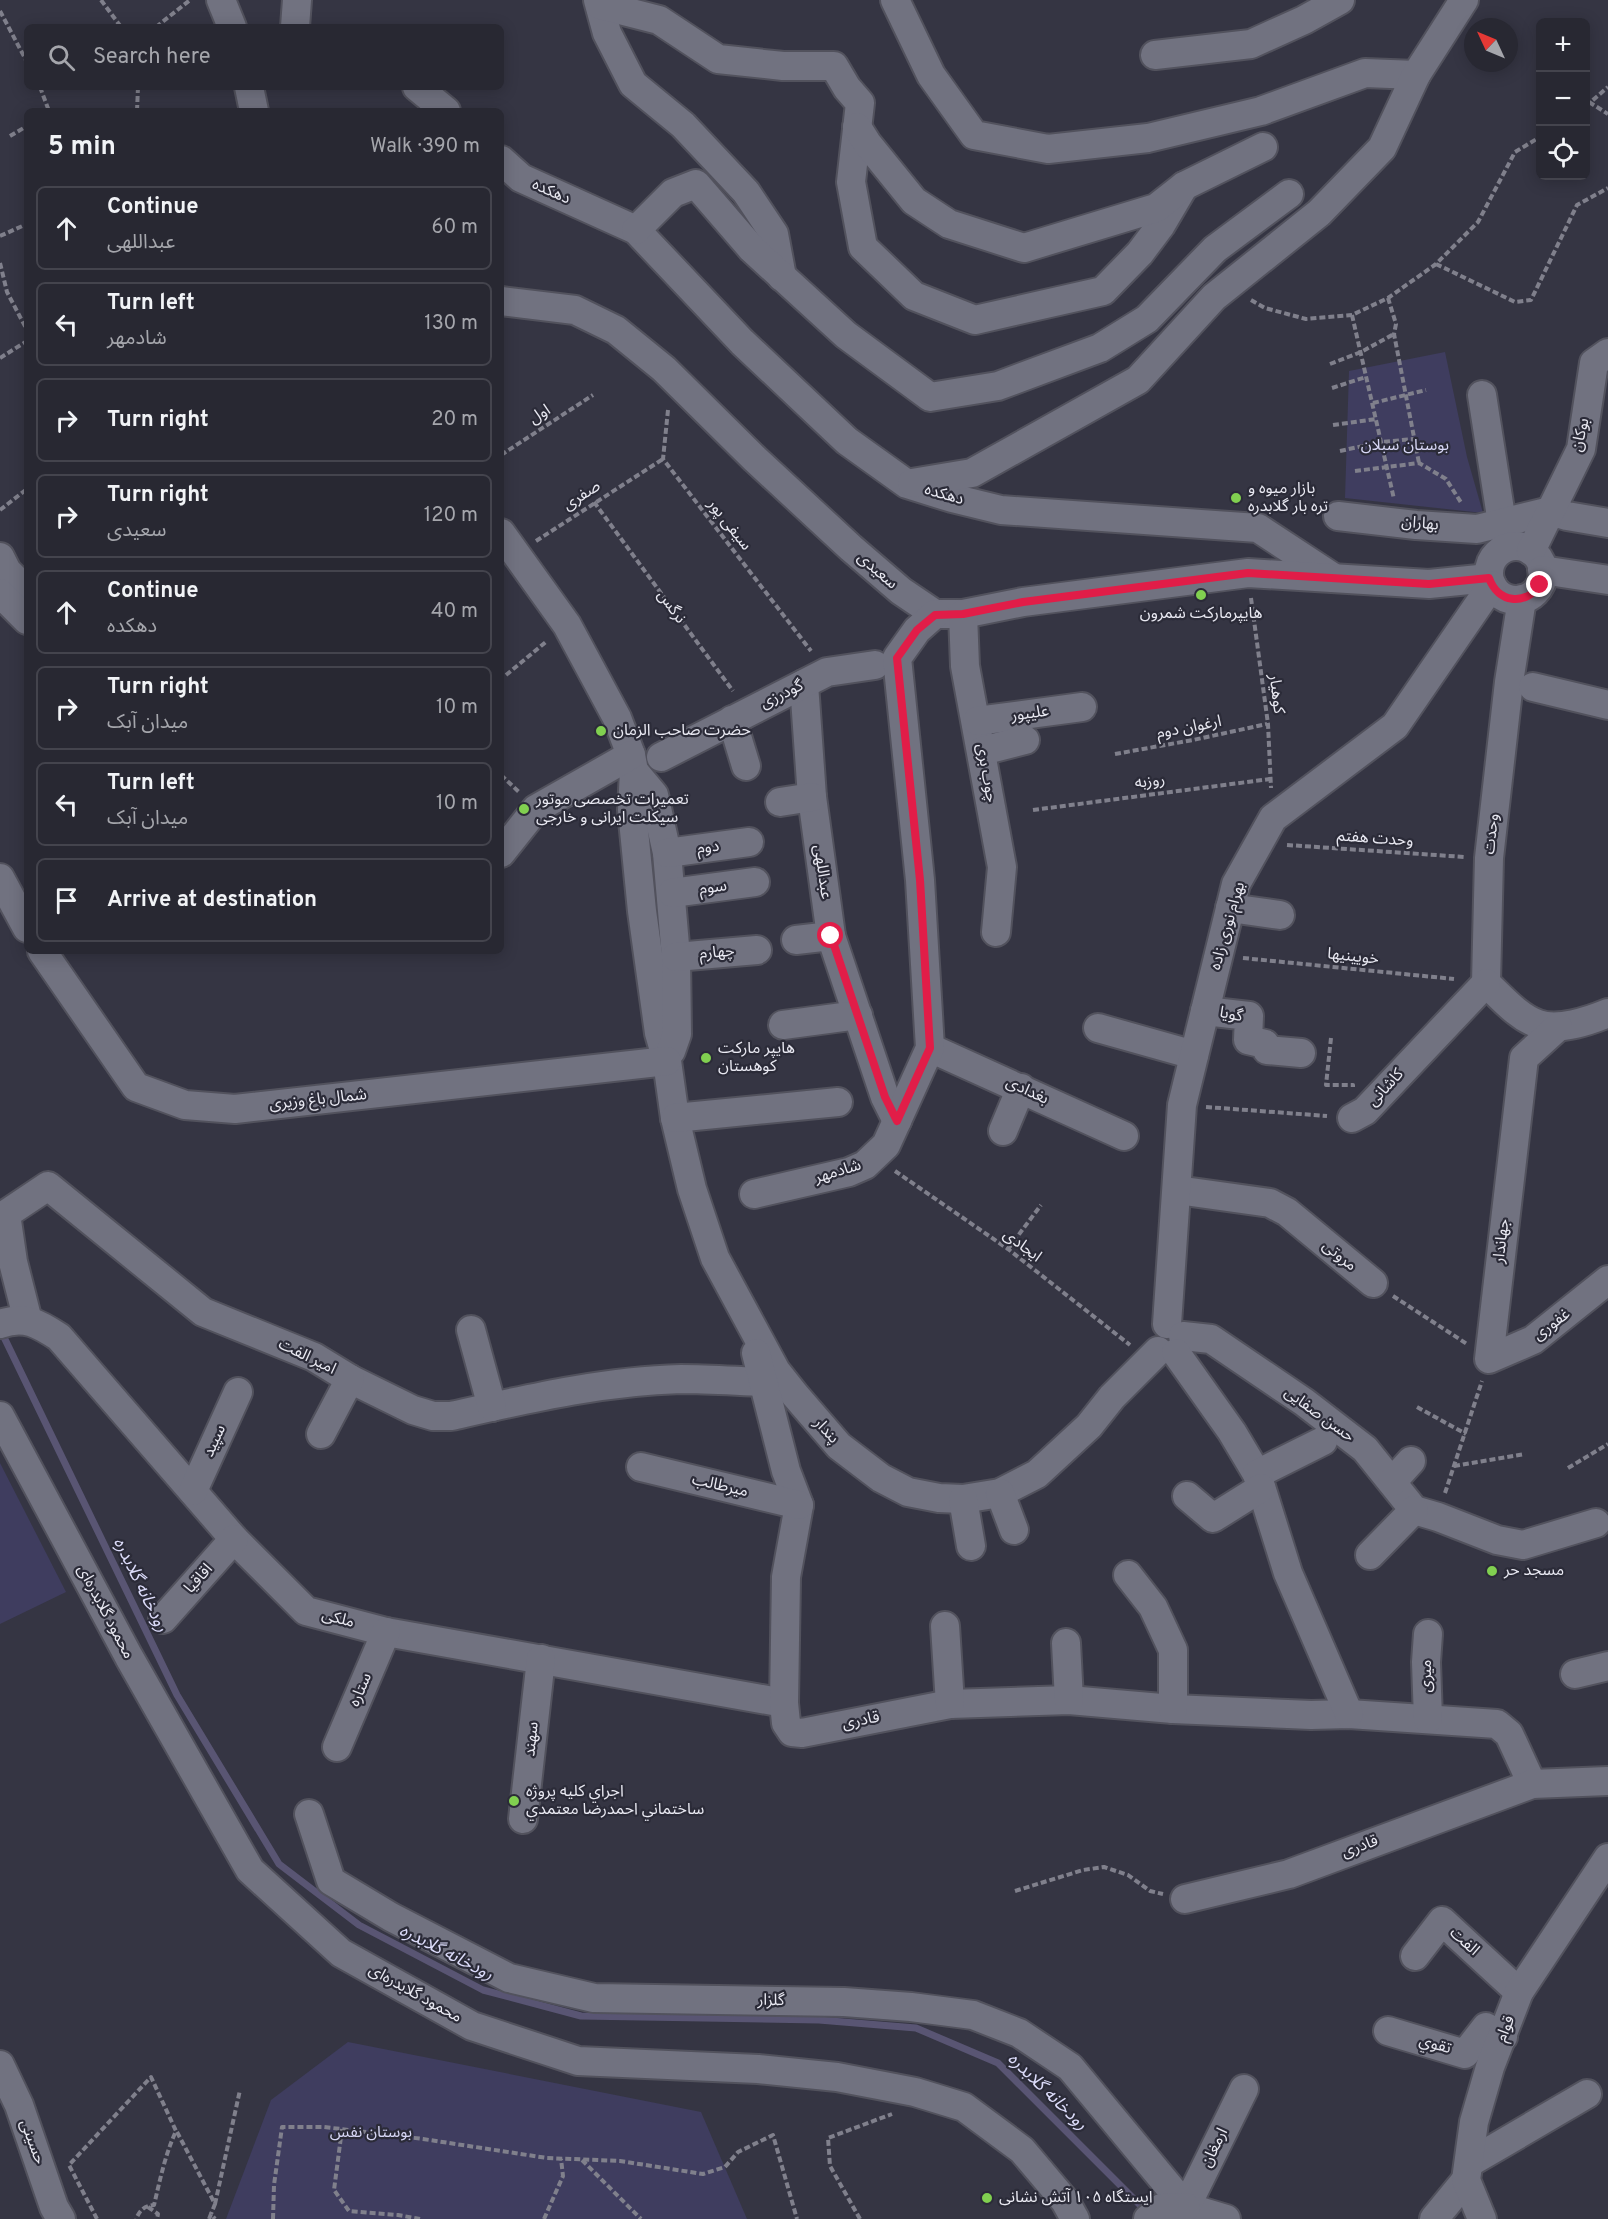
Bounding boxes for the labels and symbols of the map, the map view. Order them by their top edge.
north arrow [1464,18,1518,72]
street label: دهکده [529,175,573,209]
street label: اول [525,401,555,429]
street label: بوکان [1567,416,1595,454]
park label: بوستان سبلان [1361,436,1449,456]
street label: صفری [559,476,605,516]
place label: بازار میوه و تره بار گلابدره [1248,479,1328,517]
street label: دهکده [922,480,966,510]
marker: بازار میوه و تره بار گلابدره [1229,491,1243,505]
street label: سیفی پور [702,494,755,555]
street label: بهاران [1401,512,1439,536]
street label: سعیدی [853,548,901,594]
route end [1526,571,1552,597]
street label: نرگس [652,586,690,628]
marker: هایپرمارکت شمرون [1194,588,1208,602]
place label: هایپرمارکت شمرون [1140,604,1262,624]
street label: کوهیار [1264,672,1288,715]
street label: گودرزی [757,676,807,714]
street label: علیپور [1009,701,1050,727]
street label: ارغوان دوم [1155,712,1223,745]
place label: حضرت صاحب الزمان [613,721,751,741]
marker: حضرت صاحب الزمان [594,724,608,738]
street label: چوب بری [971,742,1001,804]
street label: روزبه [1134,770,1166,794]
place label: تعمیرات تخصصی موتور سیکلت ایرانی و خارجی [535,790,689,828]
marker: تعمیرات تخصصی موتور سیکلت ایرانی و خارجی [517,802,531,816]
street label: وحدت [1480,813,1504,855]
street label: وحدت هفتم [1336,826,1414,853]
street label: دوم [695,837,721,860]
street label: عبداللهی [808,844,836,900]
street label: سوم [698,876,728,901]
street label: بهرام نوری زاده [1206,880,1251,973]
route start [817,922,843,948]
street label: چهارم [699,942,735,965]
street label: خویینیها [1326,944,1380,970]
street label: گویا [1218,1003,1245,1027]
place label: هایپر مارکت کوهستان [718,1039,795,1077]
marker: هایپر مارکت کوهستان [699,1051,713,1065]
street label: کاشانی [1364,1065,1409,1111]
street label: بغدادی [1002,1072,1052,1110]
street label: شمال باغ وزیری [268,1085,368,1116]
street label: شادمهر [811,1155,864,1189]
street label: جهاندار [1489,1218,1515,1265]
street label: ایجادی [999,1225,1045,1267]
street label: مروتی [1318,1236,1360,1276]
street label: غفوری [1529,1305,1575,1345]
street label: امیر الفت [275,1334,339,1380]
street label: حسن صفایی [1280,1383,1358,1447]
street label: پندار [808,1413,843,1448]
street label: سپید [199,1422,231,1460]
street label: میرطالب [690,1470,750,1502]
water label: رودخانه گلابدره [107,1534,173,1636]
street label: اقاقیا [180,1560,218,1598]
place label: مسجد حر [1503,1561,1564,1581]
street label: محمود گلابدره‌ای [72,1562,138,1662]
marker: مسجد حر [1485,1564,1499,1578]
street label: ملکی [319,1605,357,1633]
street label: میری [1417,1660,1437,1692]
street label: ستاره [345,1670,377,1710]
street label: قادری [841,1708,881,1734]
street label: سهند [520,1721,544,1757]
place label: اجراي كليه پروژه ساختماني احمدرضا معتمدي [526,1782,704,1821]
marker: اجراي كليه پروژه ساختماني احمدرضا معتمدي [507,1794,521,1808]
street label: قادری [1339,1831,1381,1863]
water label: رودخانه گلابدره [395,1919,497,1987]
street label: الفت [1445,1923,1483,1961]
street label: محمود گلابدره‌ای [365,1960,465,2028]
street label: گلزار [756,1991,785,2011]
street label: قوام [1492,2013,1521,2045]
street label: تقوي [1416,2031,1454,2060]
water label: رودخانه گلابدره [1002,2048,1092,2136]
street label: حسینی [15,2117,49,2167]
park label: بوستان نفس [330,2123,412,2143]
street label: ارمغان [1197,2125,1233,2171]
place label: ایستگاه ۱۰۵ آتش نشانی [999,2188,1153,2208]
marker: ایستگاه ۱۰۵ آتش نشانی [980,2191,994,2205]

